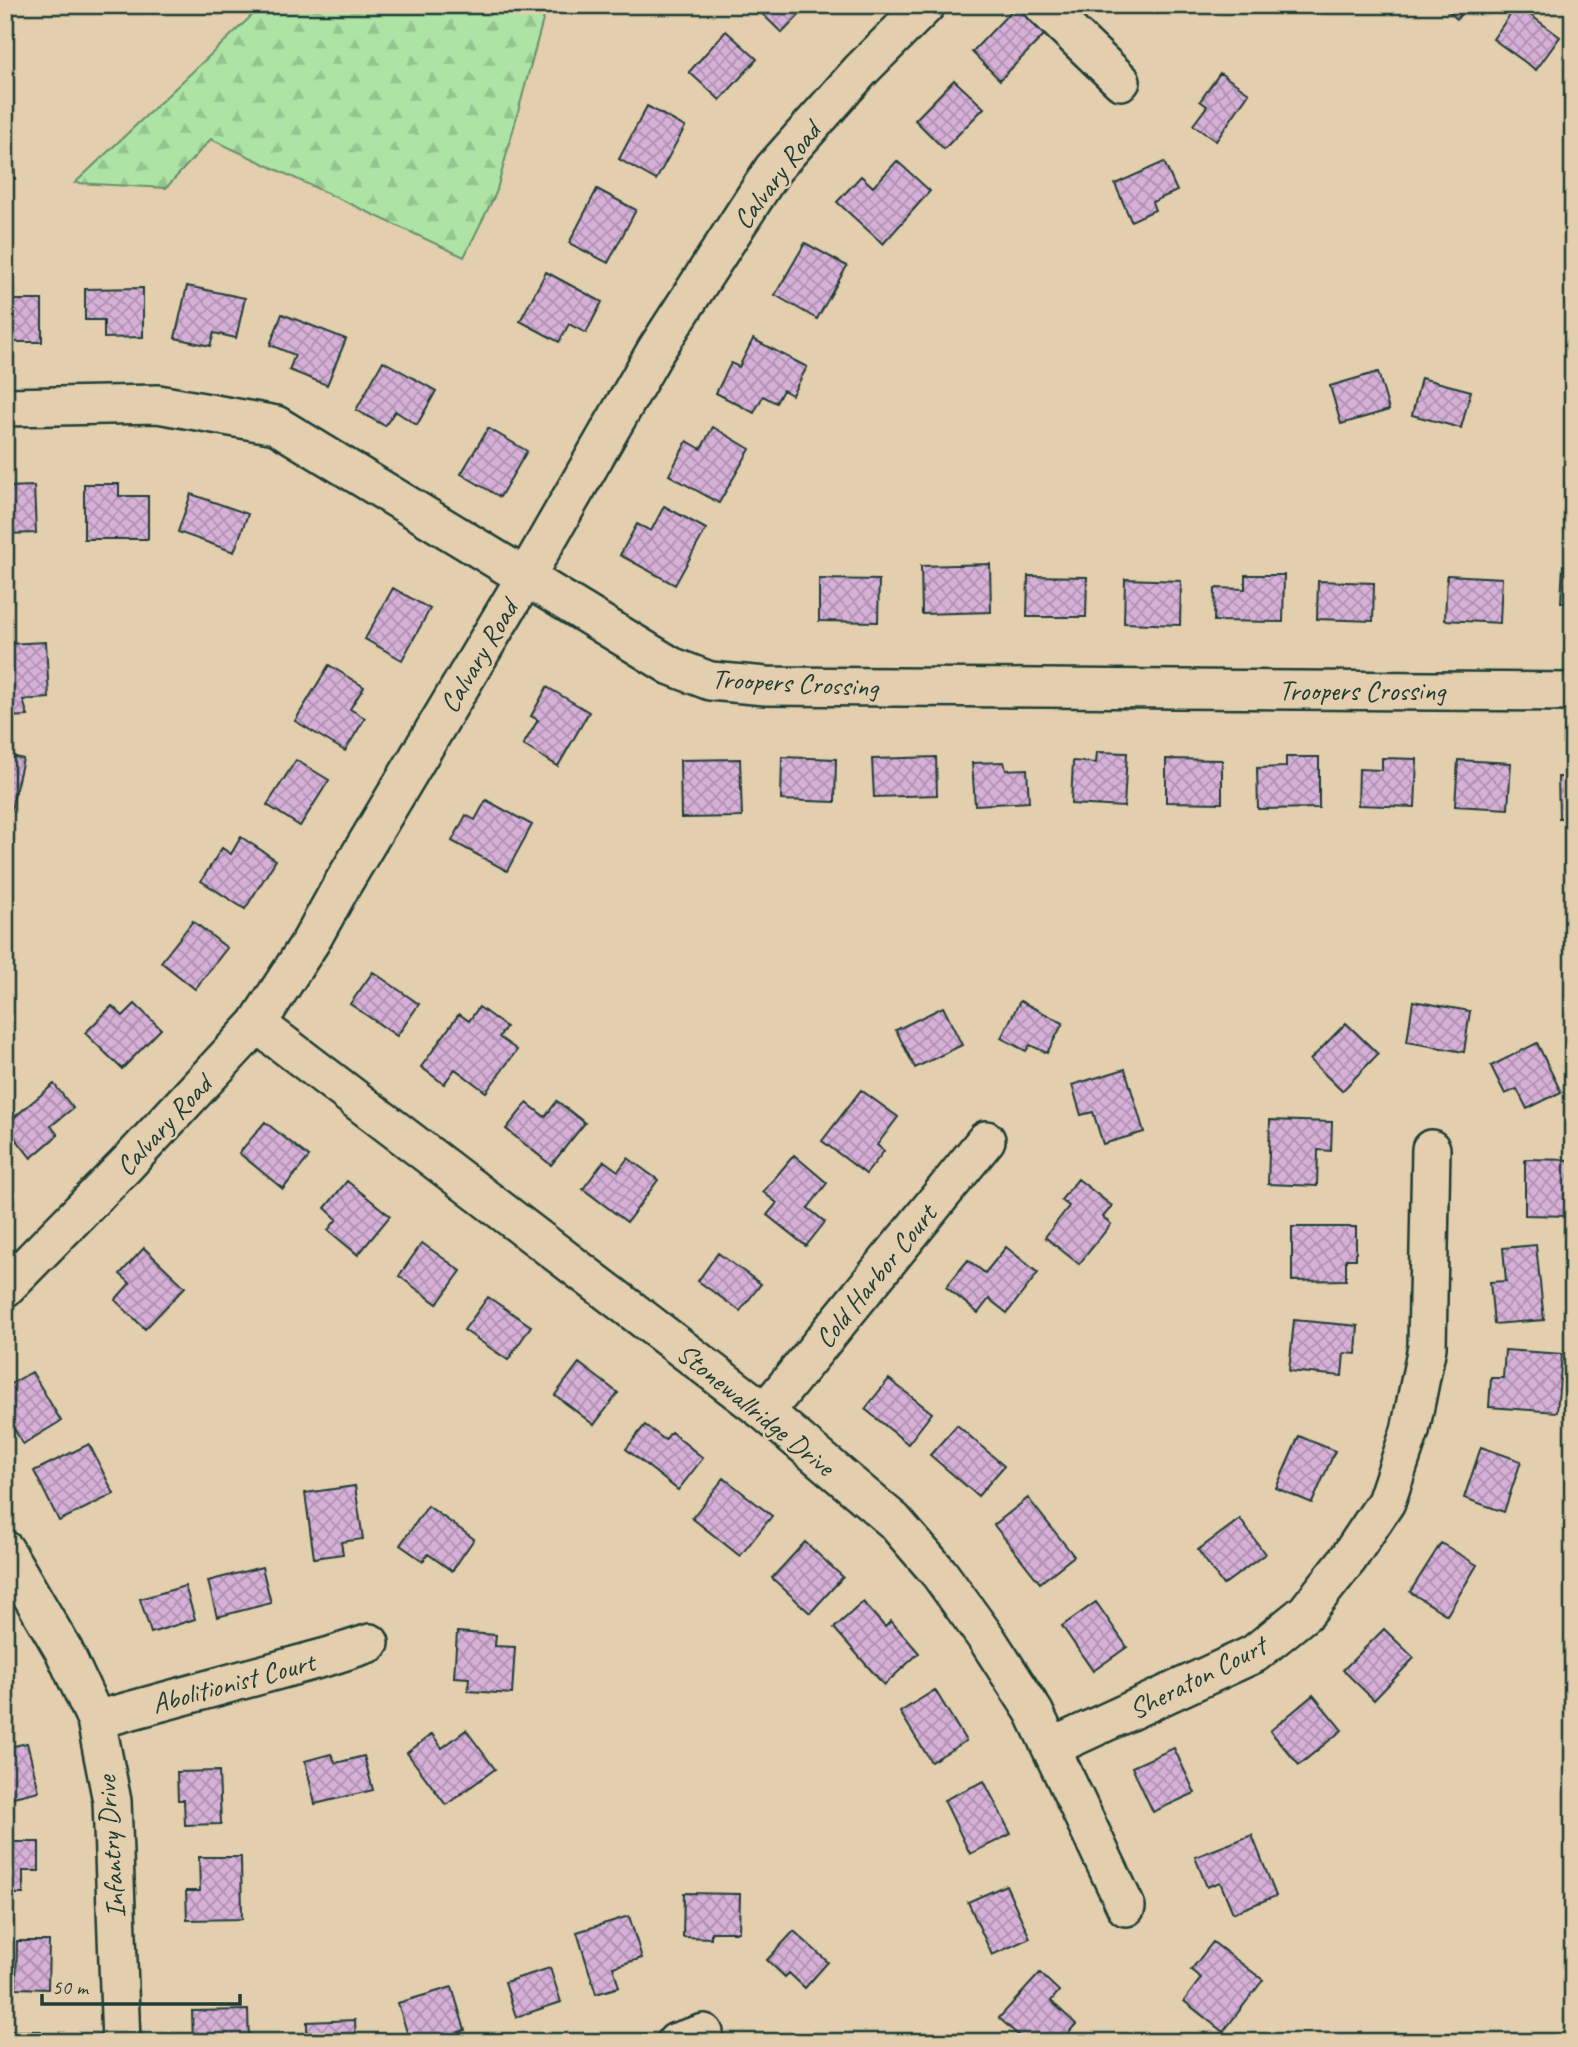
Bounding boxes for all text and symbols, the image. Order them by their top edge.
street label: Calvary Road [725,112,830,236]
street label: Calvary Road [431,590,528,719]
street label: Troopers Crossing [711,661,881,704]
street label: Troopers Crossing [1279,673,1447,708]
street label: Calvary Road [108,1065,222,1183]
street label: Cold Harbor Court [807,1195,946,1355]
street label: Stonewallridge Drive [670,1335,843,1485]
street label: Sheraton Court [1123,1626,1275,1727]
street label: Abolitionist Court [148,1643,321,1721]
street label: Infantry Drive [88,1773,133,1919]
scale bar [42,1963,240,2007]
text: 50 m [52,1974,90,2000]

